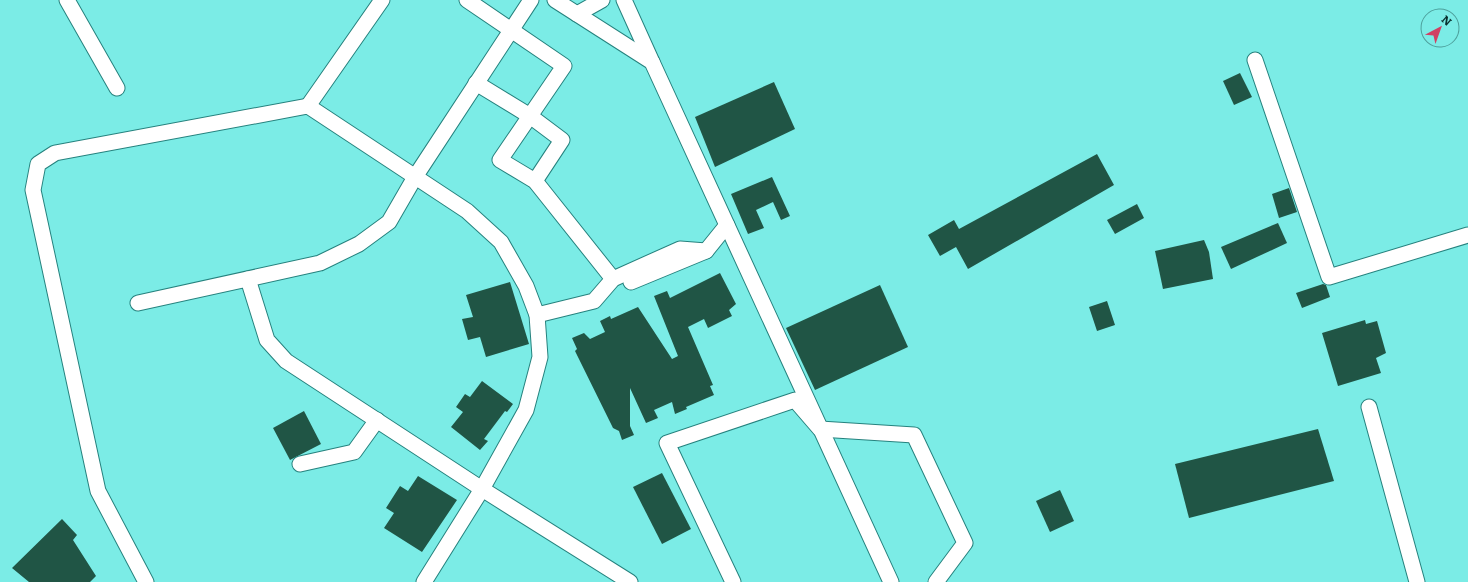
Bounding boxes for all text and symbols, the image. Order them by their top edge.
north arrow [1420,8,1460,48]
text: N [1438,11,1456,29]

